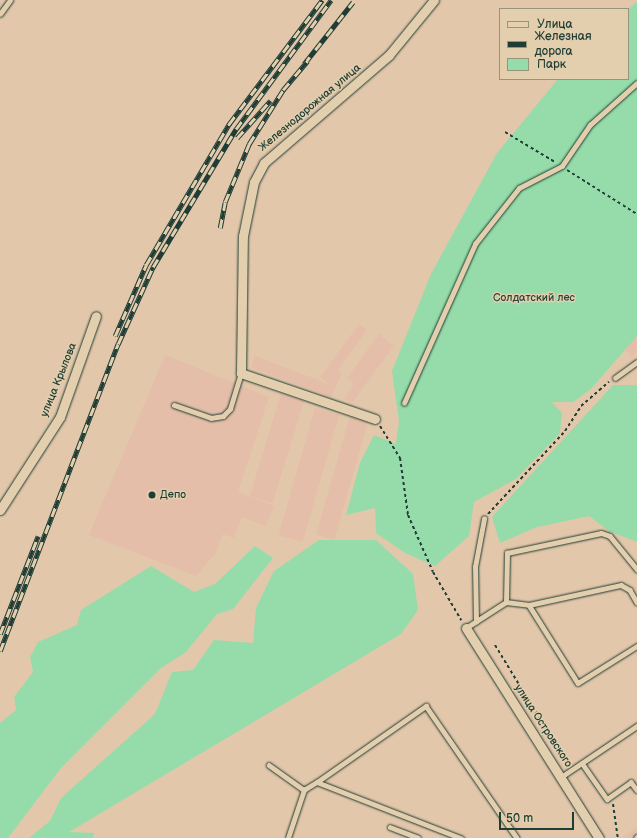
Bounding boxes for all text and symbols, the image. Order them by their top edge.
legend [499,8,629,80]
text: Улица [537,17,573,32]
text: Железная дорога [535,29,592,59]
text: Парк [537,57,566,72]
street label: Железнодорожная улица [256,61,364,155]
park label: Солдатский лес [493,291,575,305]
street label: улица Крылова [38,341,80,419]
place label: Депо [160,488,186,502]
marker: Депо [147,490,157,500]
street label: улица Островского [511,682,575,770]
scale bar [501,804,576,830]
text: 50 m [506,811,533,826]

